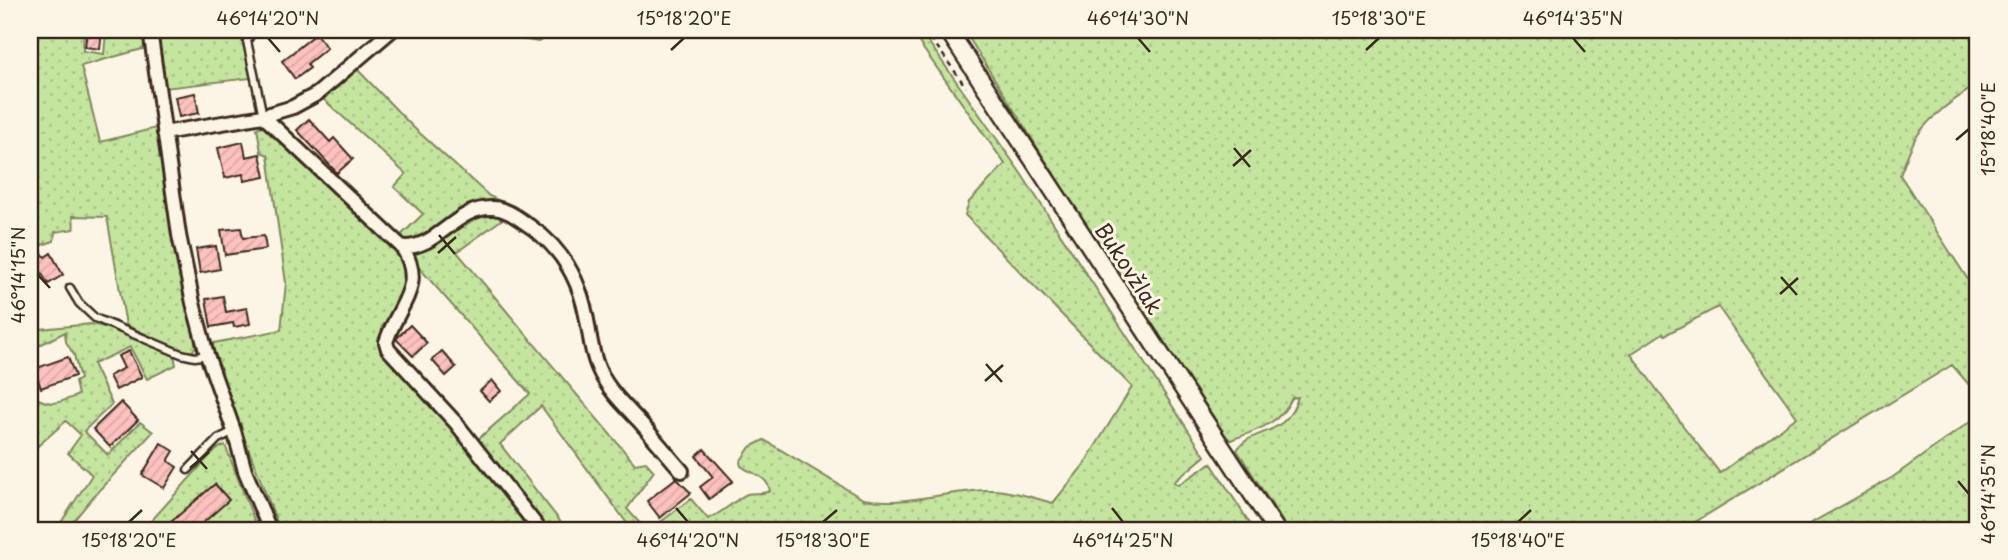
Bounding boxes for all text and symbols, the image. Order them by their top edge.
text: 46°14'20"N [217,4,319,31]
text: 15°18'20"E [636,4,732,31]
text: 46°14'30"N [1087,4,1189,31]
text: 15°18'30"E [1332,4,1426,31]
text: 46°14'35"N [1523,4,1623,31]
text: 15°18'40"E [1974,82,2001,176]
street label: Bukovžlak [1088,216,1172,321]
text: 46°14'15"N [4,227,31,323]
text: 46°14'35"N [1974,444,2001,544]
text: 15°18'20"E [81,526,177,553]
text: 46°14'20"N [637,526,739,553]
text: 15°18'30"E [776,526,870,553]
text: 46°14'25"N [1072,526,1174,553]
text: 15°18'40"E [1471,526,1565,553]

